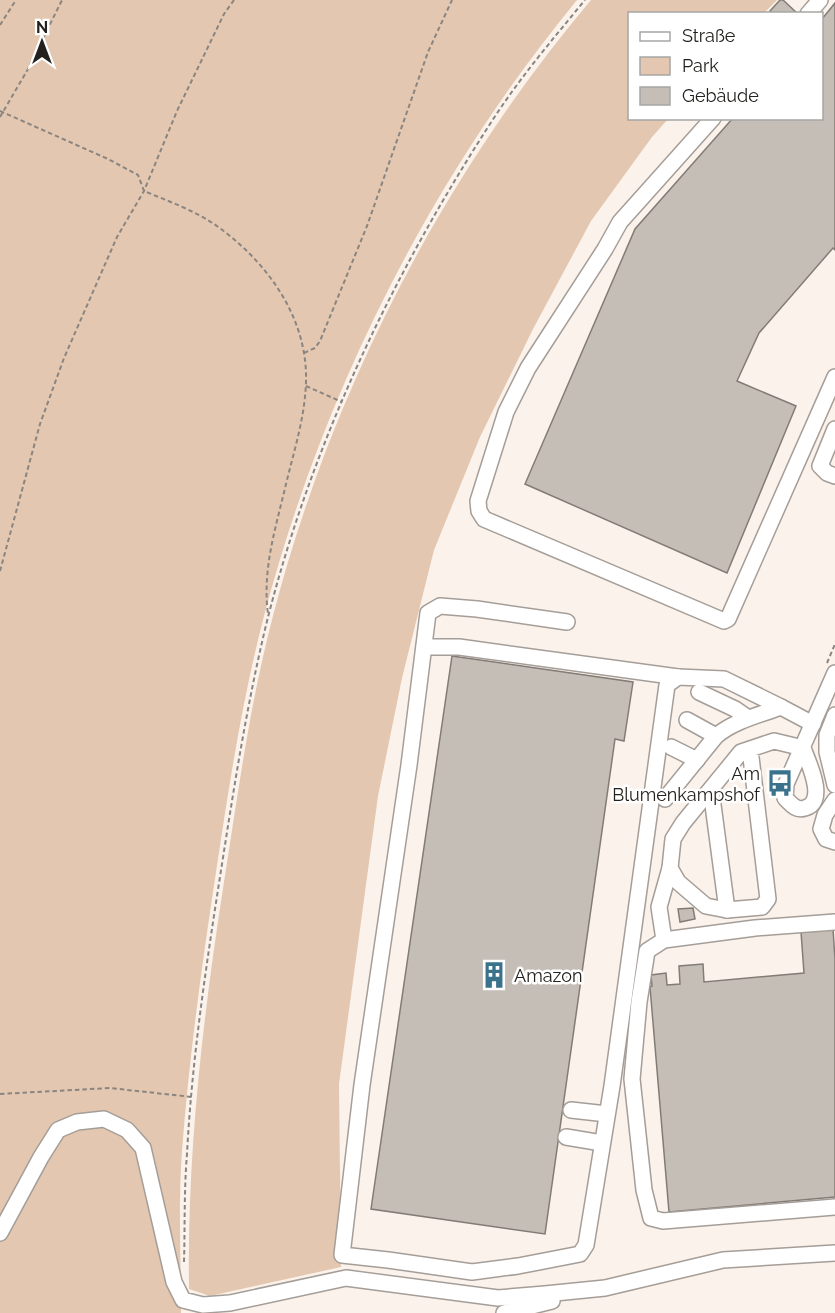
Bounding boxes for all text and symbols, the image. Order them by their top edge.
north arrow [12,12,72,72]
legend [628,12,823,120]
text: N [36,18,48,37]
text: Straße [682,25,736,46]
text: Park [682,55,719,76]
text: Gebäude [682,85,759,106]
place label: Am Blumenkampshof [612,763,761,805]
bus stop icon: Am Blumenkampshof [765,768,795,798]
building icon: Amazon [479,960,509,990]
place label: Amazon [514,965,582,986]

